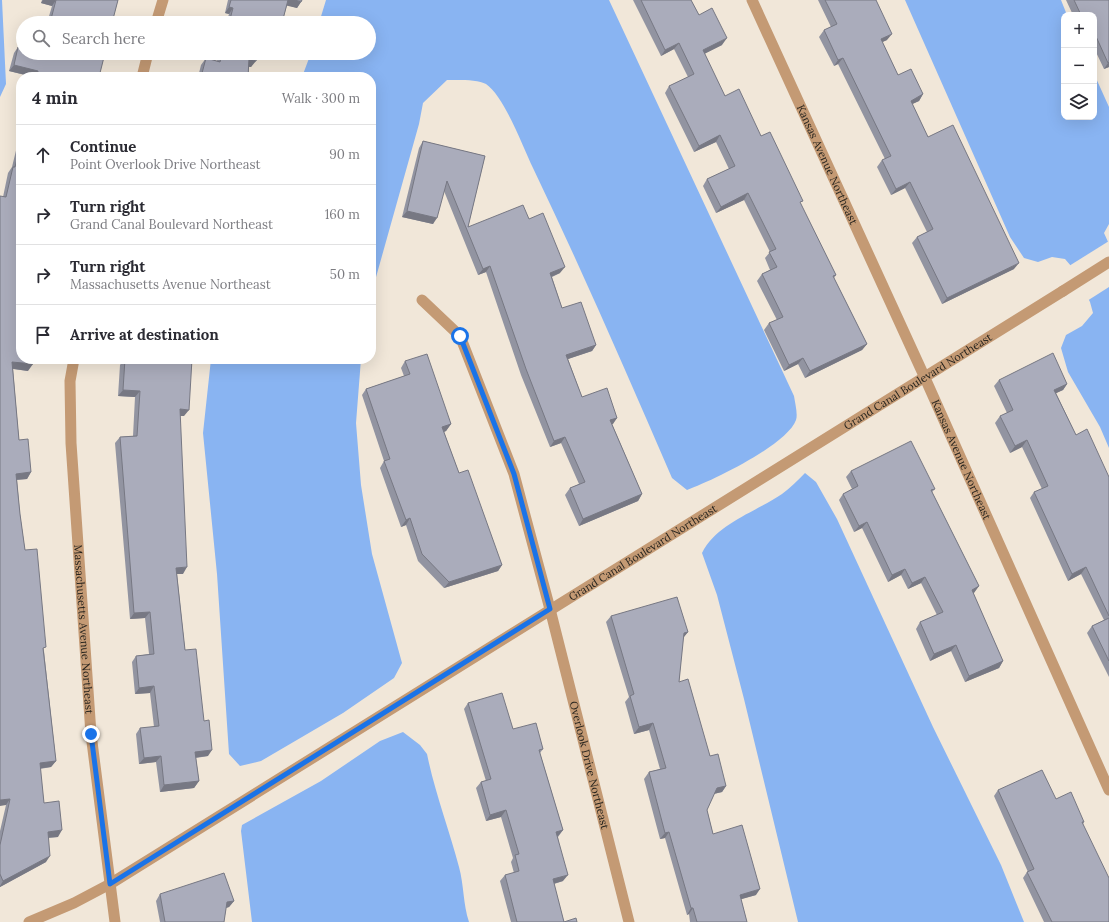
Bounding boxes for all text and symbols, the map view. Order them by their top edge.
map controls [1061,12,1097,120]
button: + [1061,12,1097,48]
search box [16,16,376,60]
icon: search [30,27,52,49]
text: Search here [62,29,145,48]
button: − [1061,48,1097,84]
button: layers [1061,84,1097,120]
text: 4 min [32,87,78,109]
text: Walk · 300 m [282,90,360,107]
street label: Kansas Avenue Northeast [794,102,861,227]
text: Continue [70,137,136,156]
icon: ahead [32,144,54,166]
text: 90 m [329,146,360,163]
text: Point Overlook Drive Northeast [70,156,260,173]
text: Turn right [70,197,146,216]
icon: right [32,204,54,226]
text: 160 m [325,206,360,223]
text: Grand Canal Boulevard Northeast [70,216,273,233]
text: Turn right [70,257,146,276]
icon: right [32,264,54,286]
text: 50 m [330,266,360,283]
text: Massachusetts Avenue Northeast [70,276,271,293]
icon: arrive [32,324,54,346]
text: Arrive at destination [70,325,219,344]
route start [451,327,469,345]
street label: Grand Canal Boulevard Northeast [841,330,995,433]
street label: Kansas Avenue Northeast [928,397,995,523]
street label: Grand Canal Boulevard Northeast [566,501,720,604]
street label: Massachusetts Avenue Northeast [71,544,97,715]
street label: Overlook Drive Northeast [567,700,612,831]
route end [82,725,100,743]

